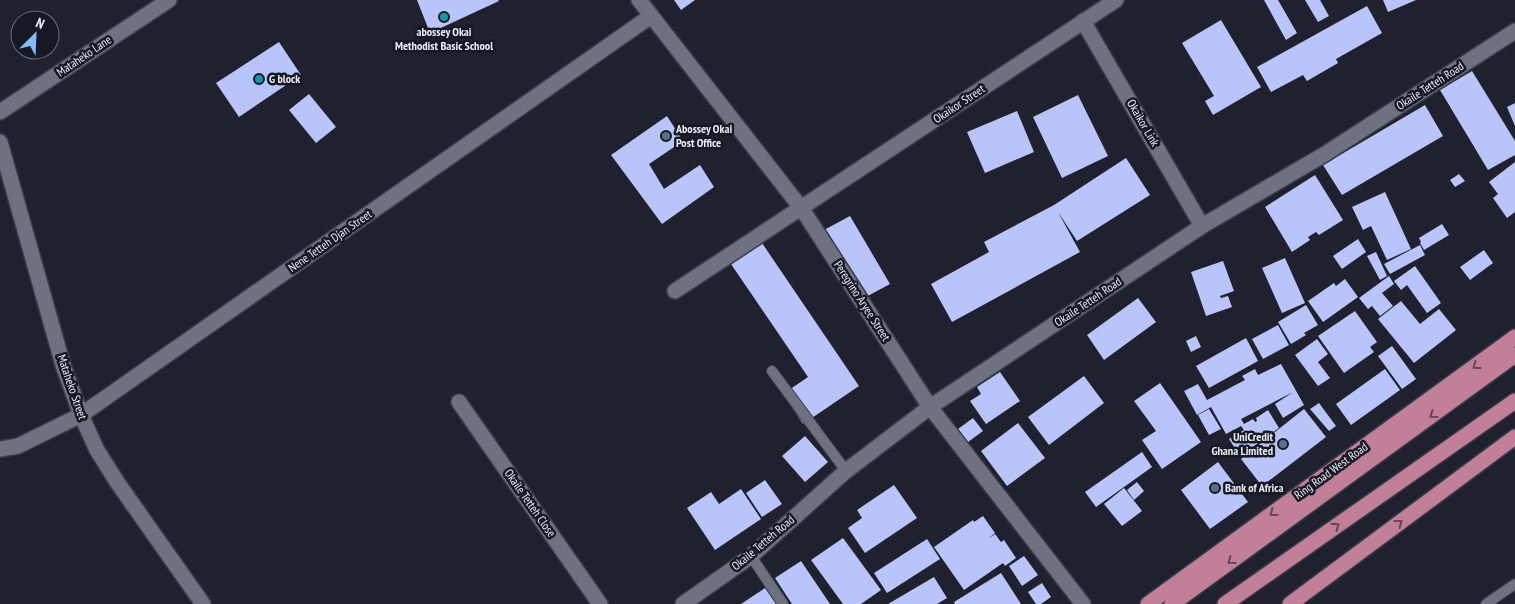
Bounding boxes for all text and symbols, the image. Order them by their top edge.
north arrow [10,10,60,60]
marker: abossey Okai Methodist Basic School [438,11,450,23]
text: N [33,13,47,33]
place label: abossey Okai Methodist Basic School [395,24,493,53]
street label: Mataheko Lane [53,32,114,79]
street label: Okaile Tetteh Road [1393,58,1466,113]
place label: G block [269,71,300,86]
marker: G block [253,73,265,85]
street label: Okaikor Street [930,80,988,126]
street label: Okaikor Link [1124,97,1163,149]
place label: Abossey Okai Post Office [675,121,732,150]
marker: Abossey Okai Post Office [660,130,672,142]
street label: Nene Tetteh Djan Street [285,206,375,275]
street label: Peregrino Aryee Street [831,258,894,344]
street label: Okaile Tetteh Road [1051,274,1124,329]
street label: Mataheko Street [54,352,91,422]
one-way arrow [1472,360,1481,369]
one-way arrow [1429,409,1439,418]
place label: UniCredit Ghana Limited [1211,429,1274,458]
marker: UniCredit Ghana Limited [1277,438,1289,450]
street label: Ring Road West Road [1291,439,1370,502]
street label: Okaile Tetteh Close [501,466,559,540]
place label: Bank of Africa [1225,480,1283,495]
marker: Bank of Africa [1209,482,1221,494]
one-way arrow [1269,507,1279,516]
street label: Okaile Tetteh Road [728,512,797,573]
one-way arrow [1393,520,1403,529]
one-way arrow [1331,523,1340,532]
one-way arrow [1227,555,1236,565]

